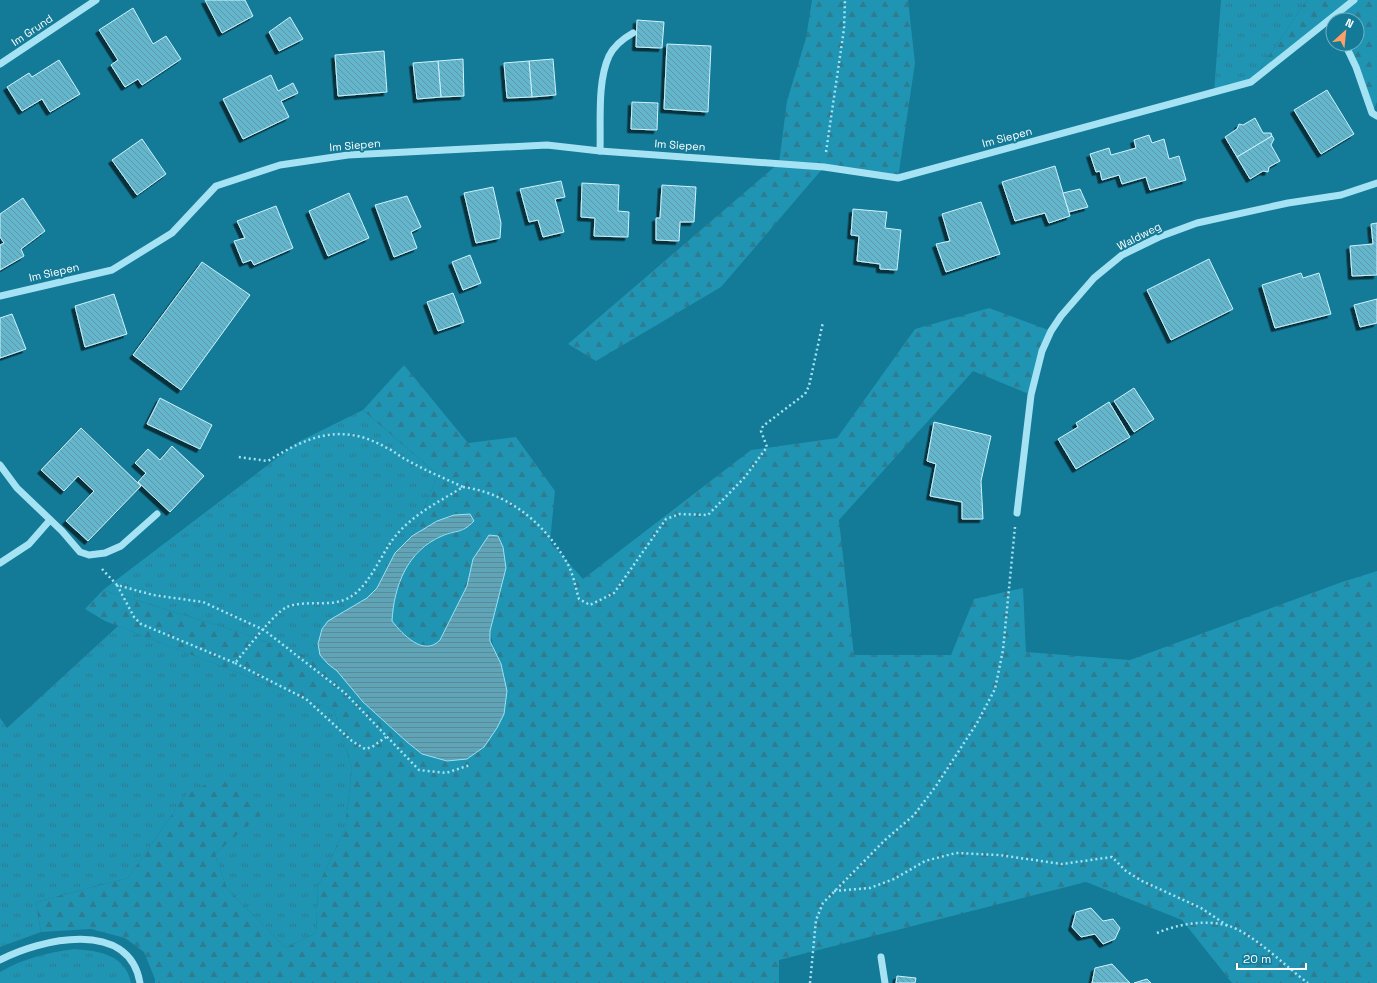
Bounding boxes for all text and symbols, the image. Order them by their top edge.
street label: Im Grund [9,11,55,49]
north arrow [1325,12,1365,52]
text: N [1343,15,1356,31]
street label: Im Siepen [980,124,1034,150]
street label: Im Siepen [329,136,381,154]
street label: Im Siepen [654,136,706,154]
street label: Waldweg [1114,219,1164,253]
street label: Im Siepen [27,259,81,285]
scale bar [1237,945,1306,971]
text: 20 m [1243,951,1271,967]

